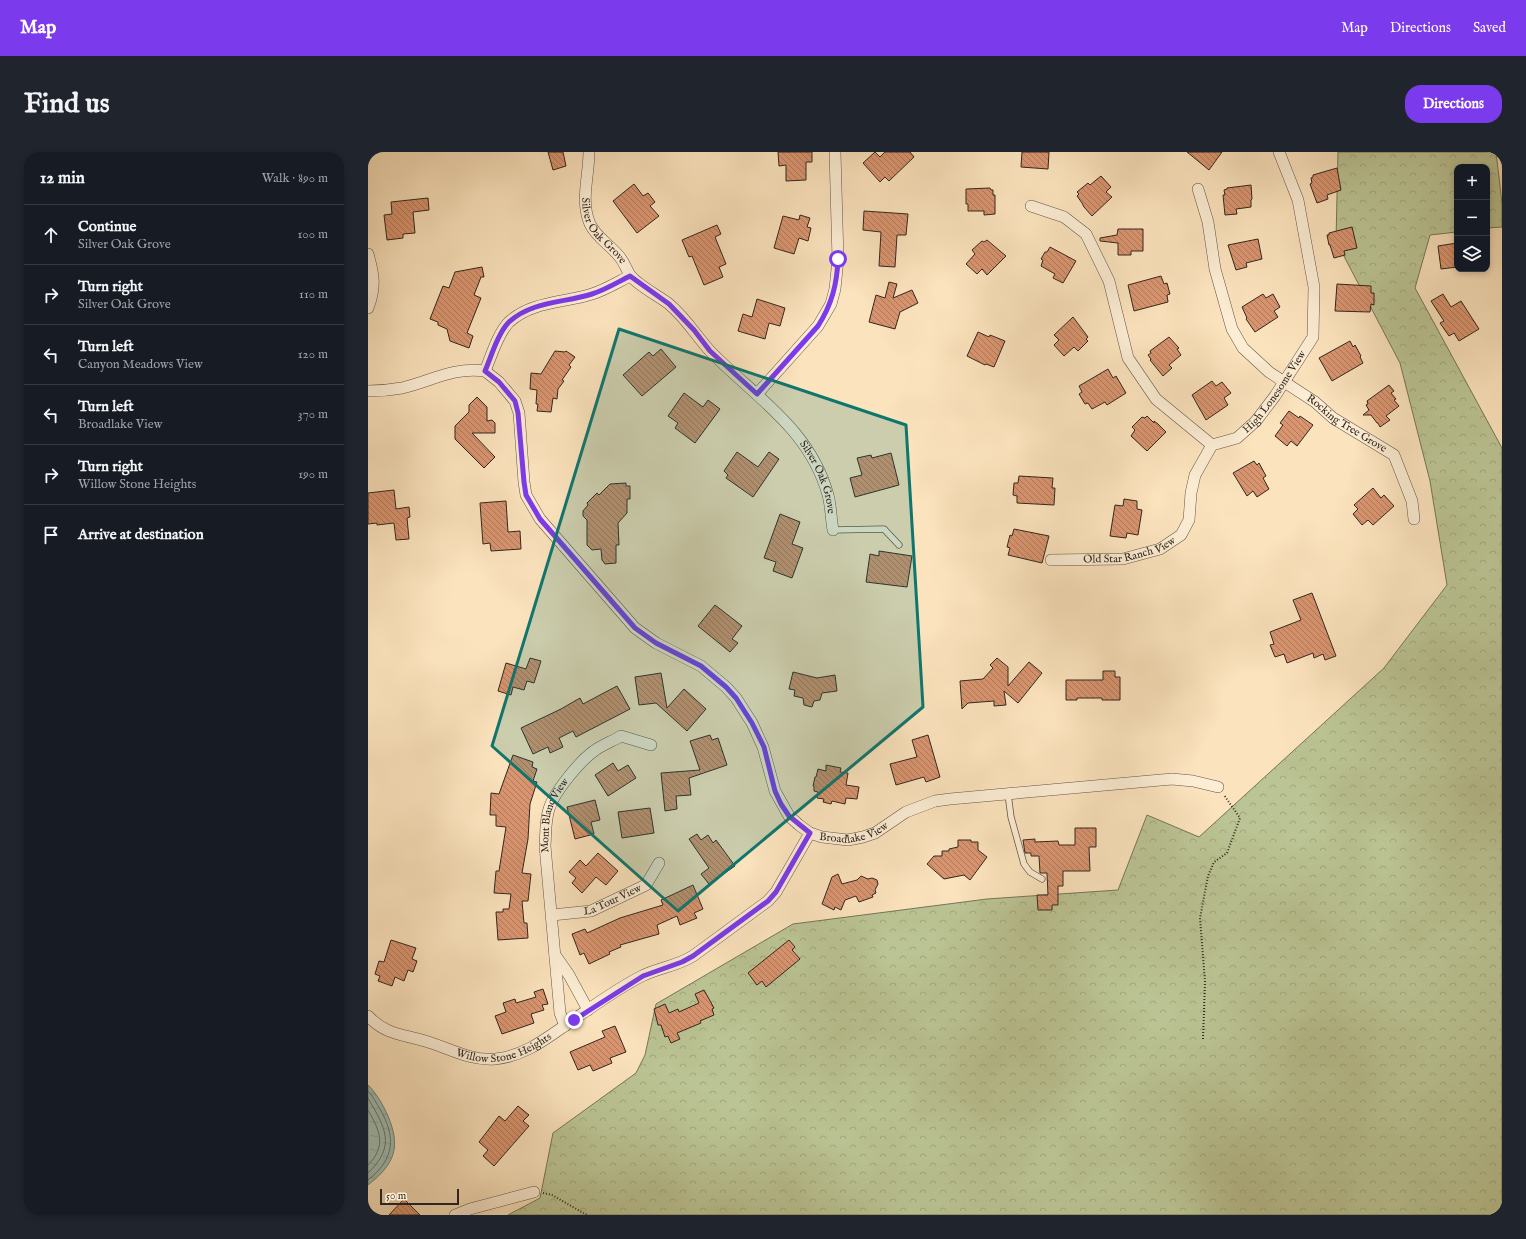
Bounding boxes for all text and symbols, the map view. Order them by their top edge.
text: Map [20,16,56,40]
text: Map [1341,19,1368,37]
text: Directions [1390,19,1451,37]
text: Saved [1473,19,1506,37]
button: Directions [1405,85,1502,123]
text: Find us [24,87,110,122]
map controls [1454,164,1490,272]
button: + [1454,164,1490,200]
text: 12 min [40,168,85,189]
text: Walk · 890 m [262,170,328,187]
street label: Silver Oak Grove [578,197,630,266]
button: − [1454,200,1490,236]
text: Continue [78,217,136,236]
icon: ahead [40,224,62,246]
text: 100 m [298,226,328,243]
text: Silver Oak Grove [78,236,171,253]
button: layers [1454,236,1490,272]
route start [829,250,847,268]
text: Turn right [78,277,143,296]
icon: right [40,284,62,306]
text: 110 m [299,286,328,303]
text: Silver Oak Grove [78,296,171,313]
text: Turn left [78,337,134,356]
icon: left [40,344,62,366]
text: 120 m [298,346,328,363]
street label: High Lonesome View [1240,347,1310,437]
text: Canyon Meadows View [78,356,202,373]
street label: Rocking Tree Grove [1304,391,1389,456]
text: Turn left [78,397,134,416]
icon: left [40,404,62,426]
text: 370 m [298,406,328,423]
text: Broadlake View [78,416,162,433]
street label: Silver Oak Grove [796,438,838,514]
text: Turn right [78,457,143,476]
icon: right [40,464,62,486]
text: 190 m [298,466,328,483]
text: Willow Stone Heights [78,476,196,493]
icon: arrive [40,524,62,546]
text: Arrive at destination [78,525,204,544]
street label: Old Star Ranch View [1083,533,1179,567]
street label: Mont Blanc View [538,775,572,854]
street label: Broadlake View [819,819,892,847]
street label: La Tour View [583,881,644,919]
route end [565,1011,583,1029]
street label: Willow Stone Heights [454,1030,555,1066]
scale bar [380,1187,459,1206]
text: 50 m [386,1189,406,1203]

